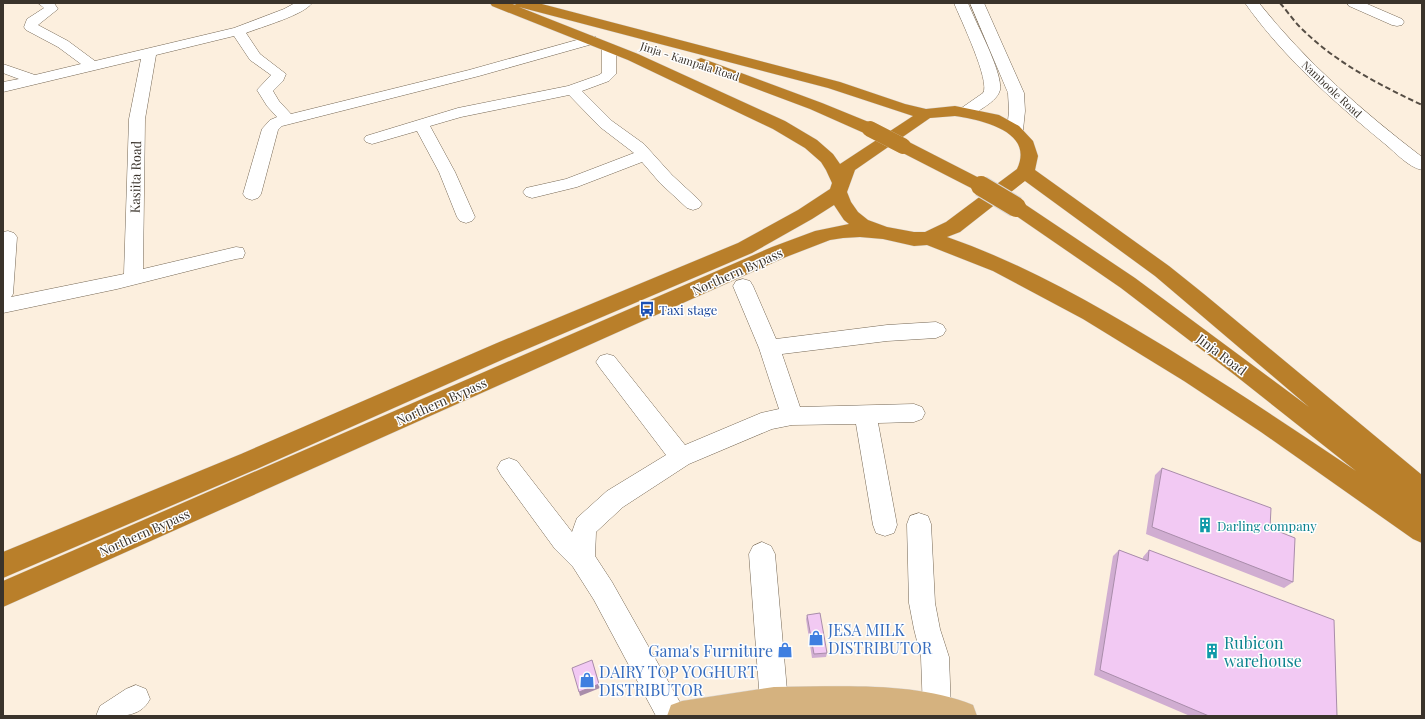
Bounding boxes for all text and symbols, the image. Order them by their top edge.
street label: Jinja - Kampala Road [638,38,742,84]
street label: Namboole Road [1299,57,1366,121]
street label: Kasiita Road [126,140,144,213]
street label: Northern Bypass [689,243,785,299]
bus stop icon: Taxi stage [638,300,656,318]
place label: Taxi stage [659,301,718,318]
street label: Jinja Road [1193,329,1251,379]
street label: Northern Bypass [393,373,489,429]
street label: Northern Bypass [96,504,192,560]
building icon: Darling company [1196,516,1214,534]
place label: Darling company [1217,517,1317,534]
place label: JESA MILK DISTRIBUTOR [827,619,933,658]
shop icon: JESA MILK DISTRIBUTOR [807,629,825,647]
place label: Rubicon warehouse [1224,632,1302,671]
place label: Gama's Furniture [648,640,773,661]
shop icon: Gama's Furniture [776,641,794,659]
building icon: Rubicon warehouse [1203,642,1221,660]
place label: DAIRY TOP YOGHURT DISTRIBUTOR [599,661,757,700]
shop icon: DAIRY TOP YOGHURT DISTRIBUTOR [578,671,596,689]

